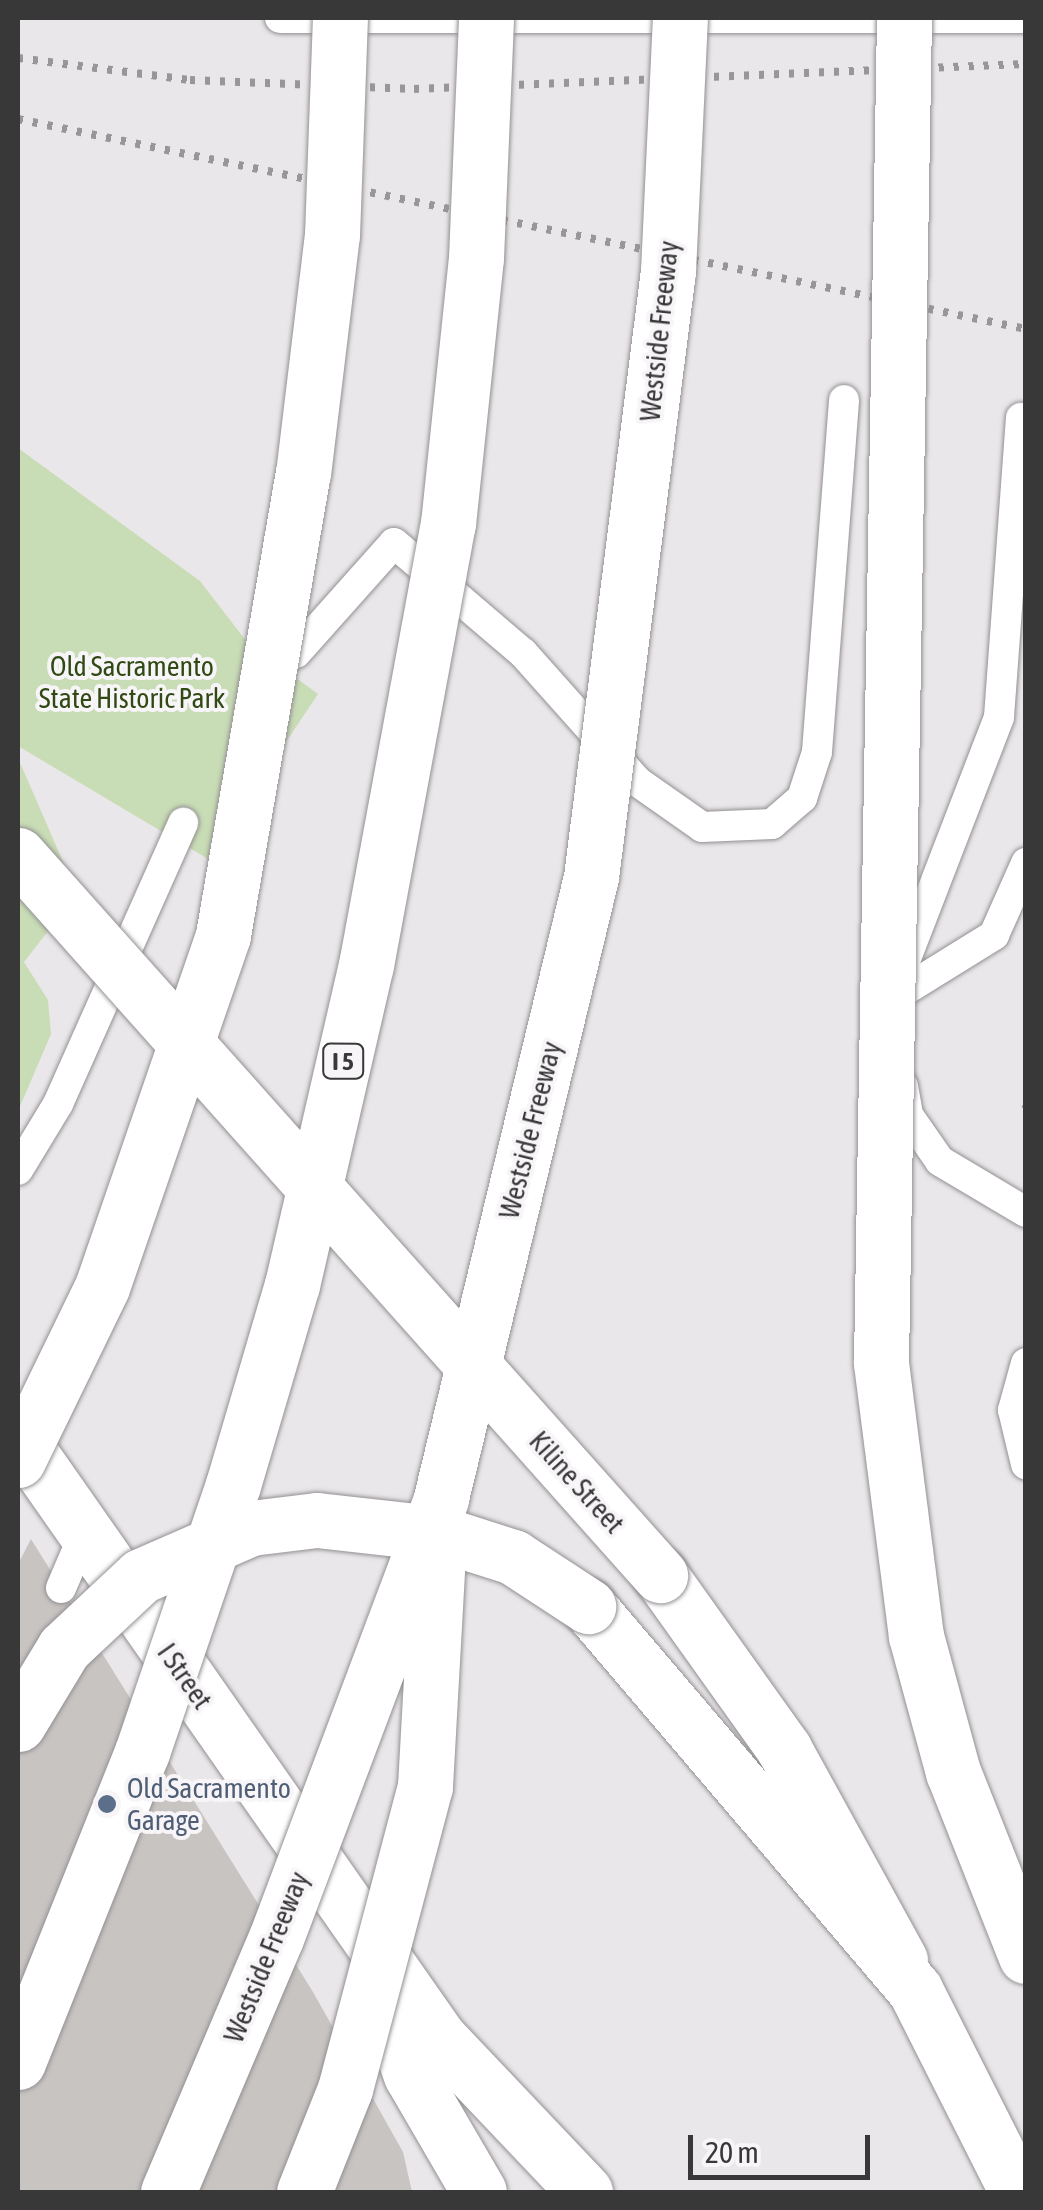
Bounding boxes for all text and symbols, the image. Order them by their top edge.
street label: Westside Freeway [633,239,685,423]
park label: Old Sacramento State Historic Park [39,649,225,715]
street label: Westside Freeway [492,1038,568,1222]
road number: I 5 [320,1041,366,1081]
street label: Kiline Street [523,1424,631,1540]
street label: I Street [150,1637,220,1715]
place label: Old Sacramento Garage [127,1771,291,1837]
marker: Old Sacramento Garage [96,1793,118,1815]
street label: Westside Freeway [216,1867,316,2047]
scale bar [693,2115,876,2177]
text: 20 m [705,2135,759,2169]

